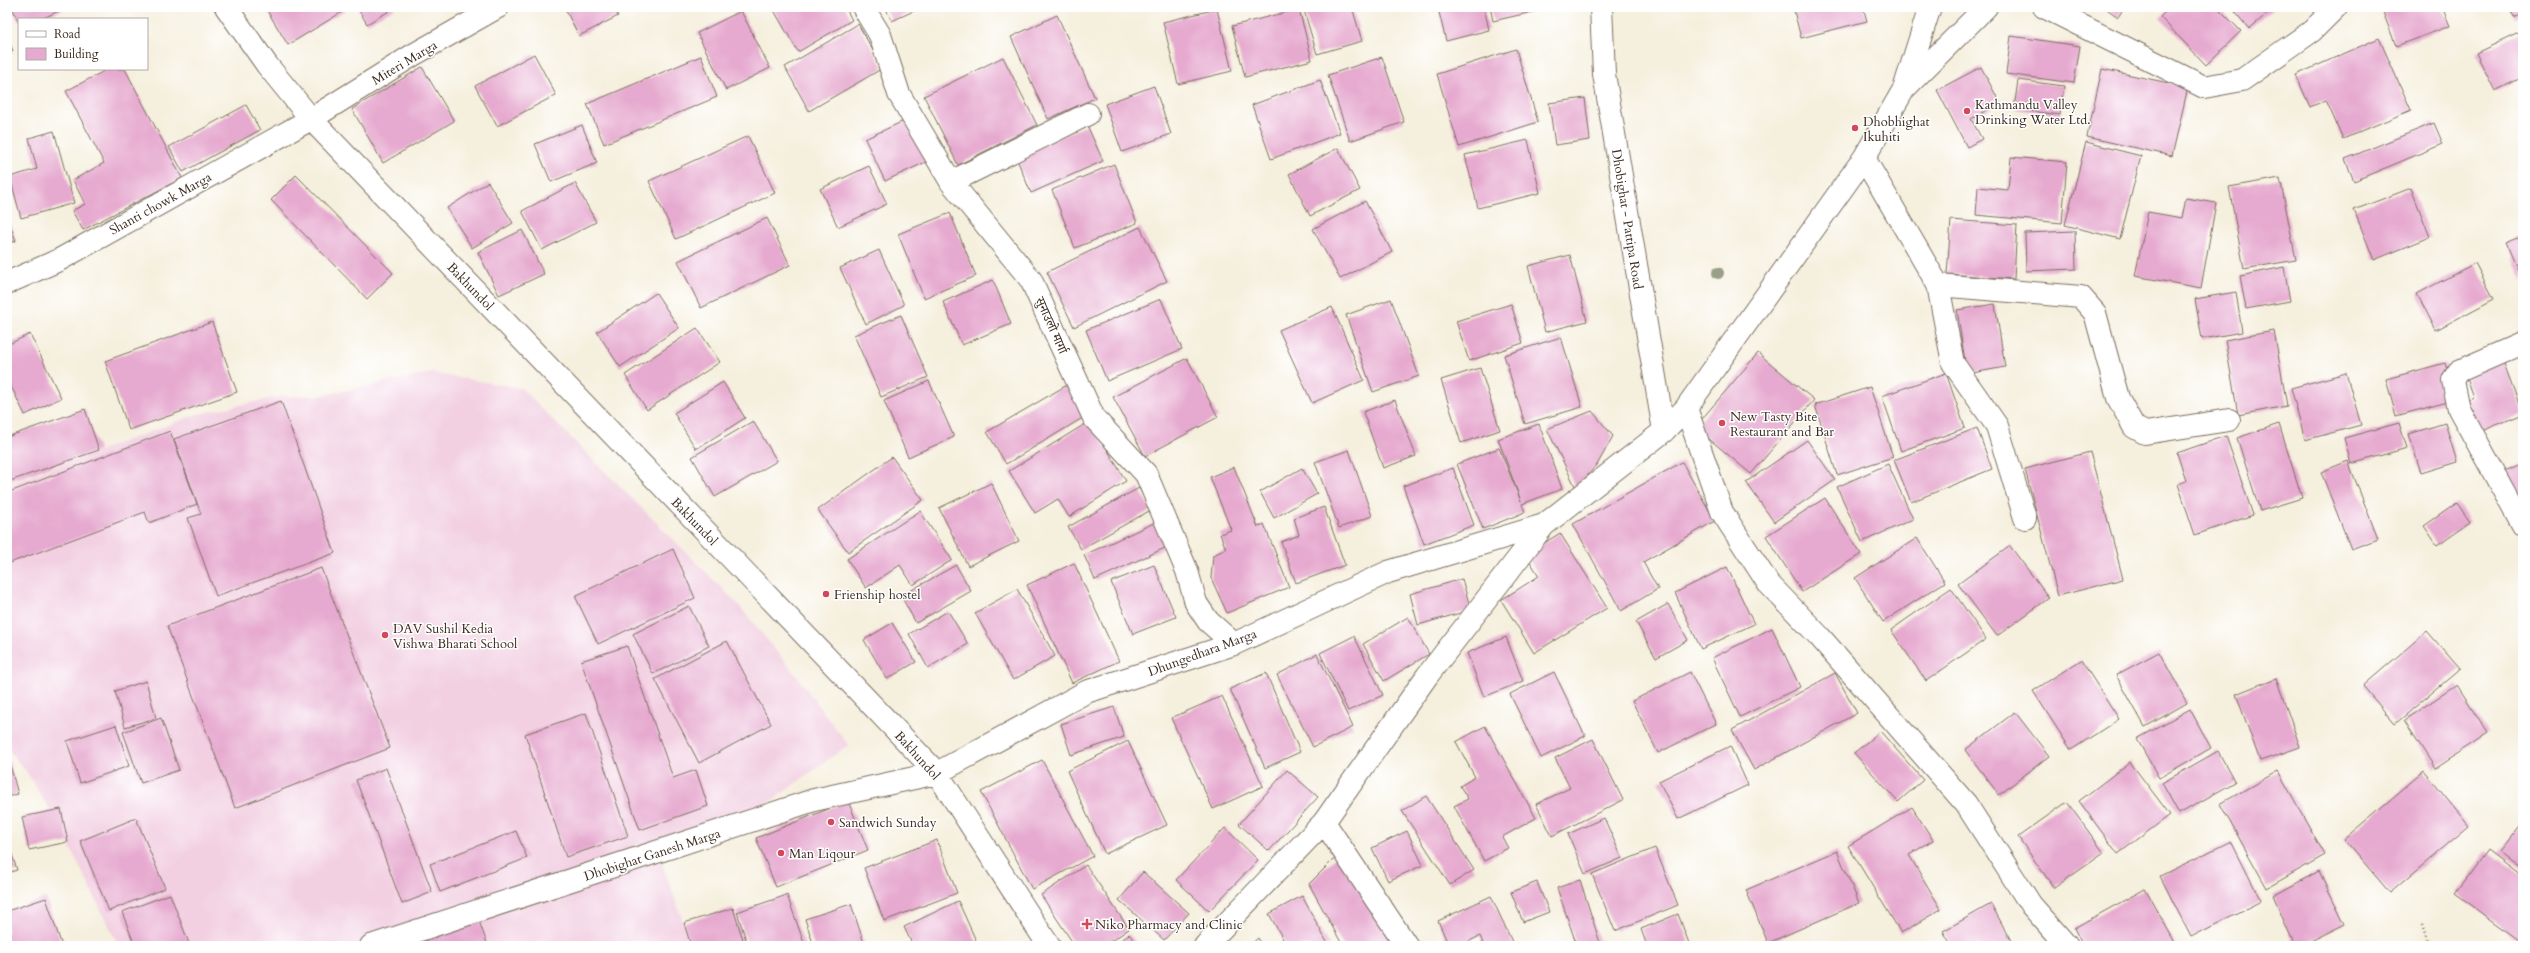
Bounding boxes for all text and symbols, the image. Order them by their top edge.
legend [18,18,148,70]
text: Road [54,26,81,42]
street label: Miteri Marga [368,36,441,89]
text: Building [54,46,99,62]
place label: Kathmandu Valley Drinking Water Ltd. [1975,96,2091,129]
marker: Kathmandu Valley Drinking Water Ltd. [1962,106,1972,116]
place label: Dhobhighat Ikuhiti [1863,113,1930,146]
marker: Dhobhighat Ikuhiti [1850,123,1860,133]
street label: Dhobighat - Pattipa Road [1607,148,1647,291]
street label: Shanti chowk Marga [106,168,215,239]
street label: Bakhundol [443,259,498,315]
street label: सुनाउलो मार्गा [1030,293,1072,357]
place label: New Tasty Bite Restaurant and Bar [1730,408,1834,441]
marker: New Tasty Bite Restaurant and Bar [1717,418,1727,428]
street label: Bakhundol [667,494,722,550]
place label: Frienship hostel [834,586,921,604]
marker: Frienship hostel [821,589,831,599]
place label: DAV Sushil Kedia Vishwa Bharati School [393,620,518,653]
street label: Dhungedhara Marga [1145,625,1260,681]
marker: DAV Sushil Kedia Vishwa Bharati School [380,630,390,640]
street label: Bakhundol [890,727,945,785]
place label: Sandwich Sunday [839,814,937,832]
marker: Sandwich Sunday [826,817,836,827]
street label: Dhobighat Ganesh Marga [582,824,723,886]
place label: Man Liqour [789,845,855,863]
marker: Man Liqour [776,848,786,858]
place label: Niko Pharmacy and Clinic [1095,916,1243,934]
marker: Niko Pharmacy and Clinic [1082,919,1092,929]

